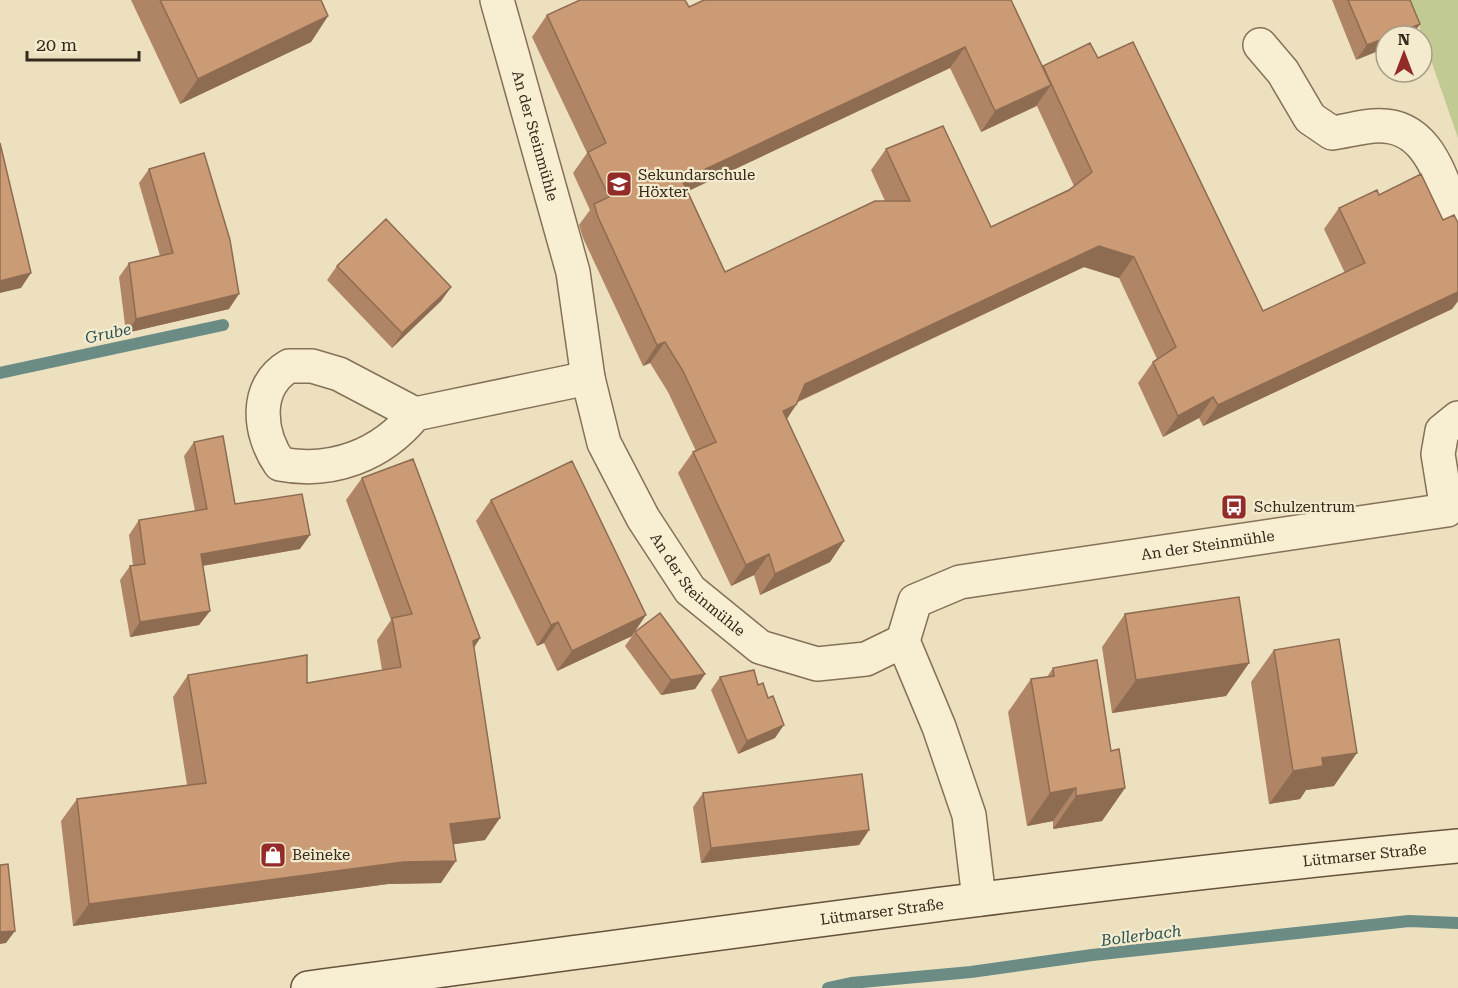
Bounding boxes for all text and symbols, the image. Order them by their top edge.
scale bar [27,24,140,62]
north arrow [1374,24,1434,84]
text: N [1398,30,1410,49]
text: 20 m [36,34,77,55]
street label: An der Steinmühle [508,69,562,203]
place label: Sekundarschule Höxter [638,166,755,201]
school or university icon: Sekundarschule Höxter [604,169,634,199]
water label: Grube [83,319,133,348]
bus stop icon: Schulzentrum [1219,492,1249,522]
place label: Schulzentrum [1254,498,1356,516]
street label: An der Steinmühle [1140,527,1276,564]
street label: An der Steinmühle [646,530,749,640]
shop icon: Beineke [258,840,288,870]
street label: Lütmarser Straße [1302,840,1427,870]
place label: Beineke [292,846,350,864]
street label: Lütmarser Straße [819,895,945,929]
water label: Bollerbach [1099,921,1183,950]

